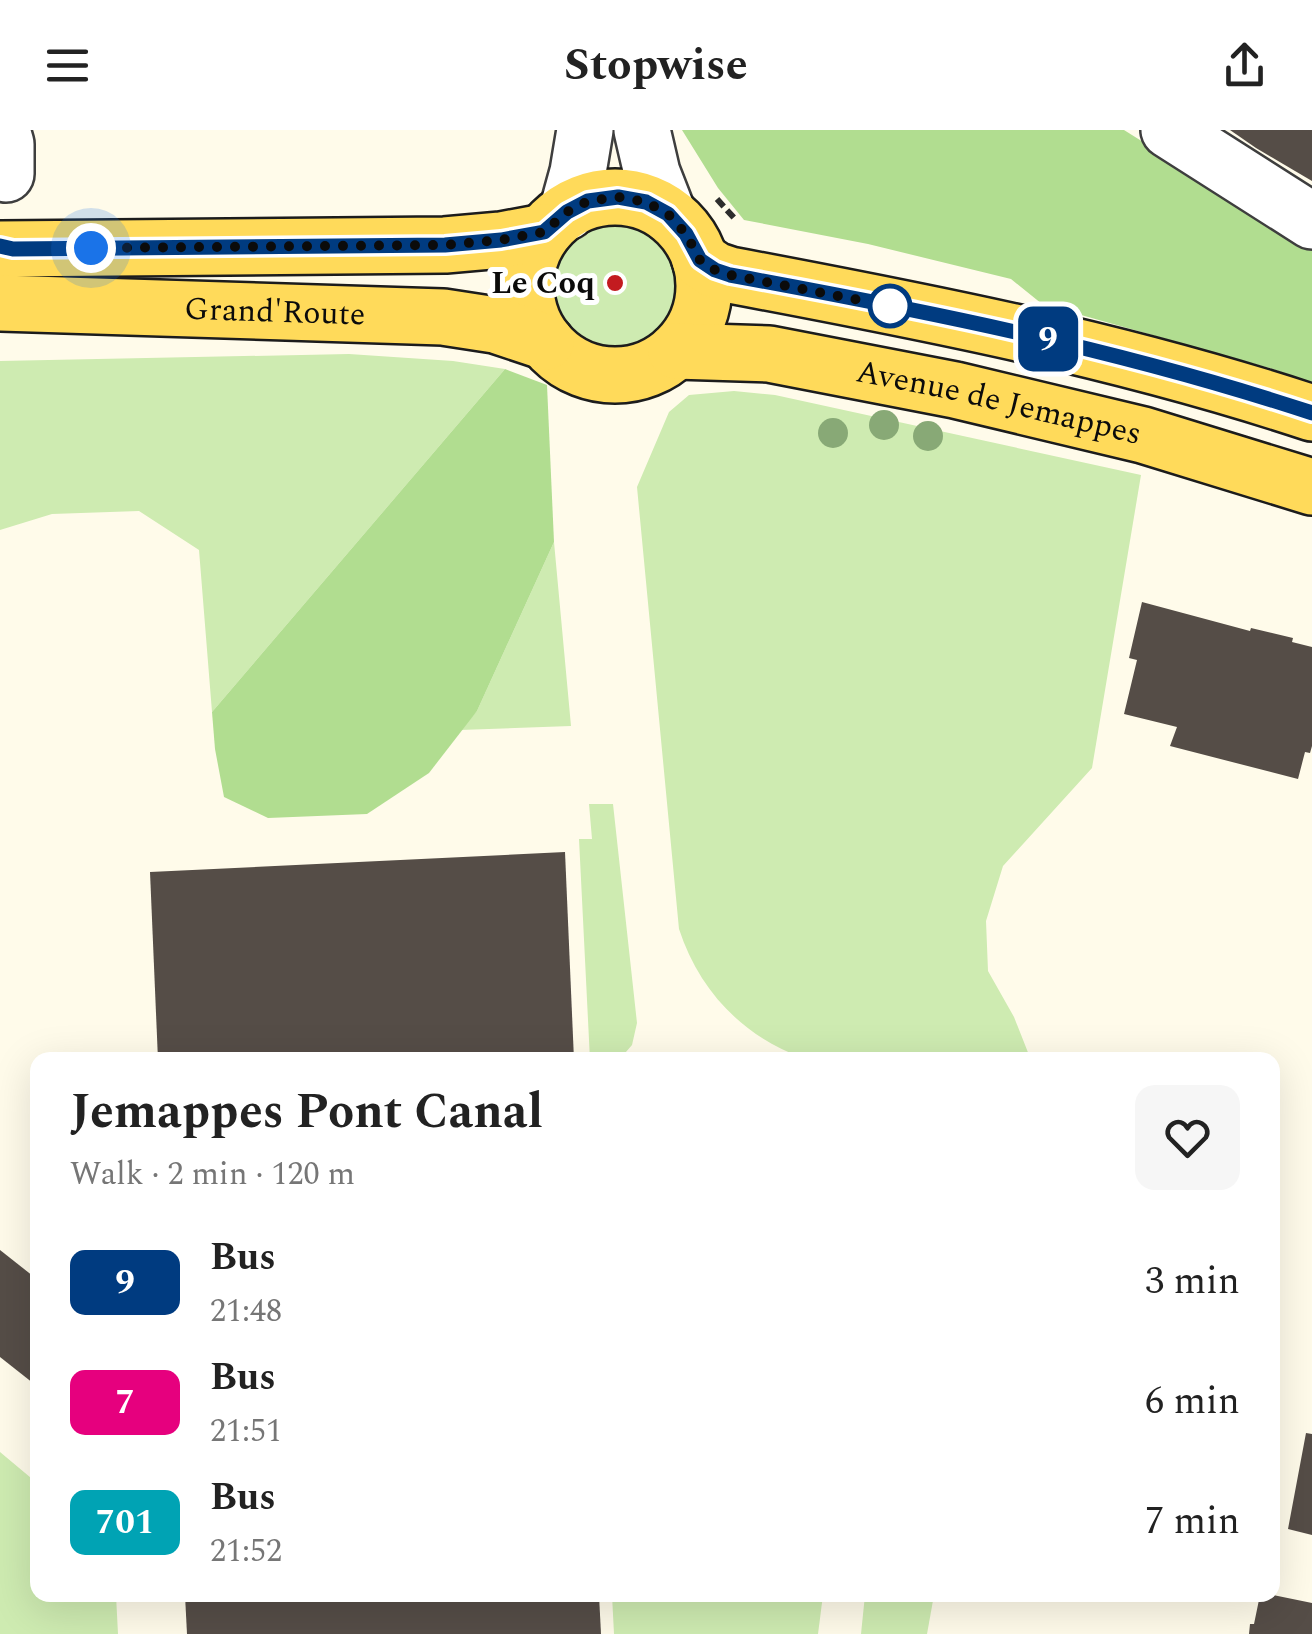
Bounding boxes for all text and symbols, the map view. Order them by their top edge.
text: Stopwise [564,31,748,100]
icon: menu [40,38,95,93]
icon: share [1217,38,1272,93]
your location [66,223,116,273]
place label: Le Coq [491,259,595,308]
marker: Le Coq [604,272,626,294]
street label: Grand'Route [184,284,366,339]
unlabelled marker [869,285,911,327]
line badge: 9 [1016,306,1080,372]
text: 9 [1038,313,1058,366]
street label: Avenue de Jemappes [852,347,1147,458]
text: Jemappes Pont Canal [70,1076,543,1149]
button: heart [1135,1085,1240,1190]
text: Walk · 2 min · 120 m [70,1150,355,1199]
text: Bus [210,1229,276,1287]
text: 3 min [1145,1253,1240,1311]
text: 9 [115,1256,135,1309]
text: 21:48 [210,1287,282,1336]
text: Bus [210,1349,276,1407]
text: 6 min [1145,1373,1240,1431]
text: 7 [115,1376,135,1429]
text: 21:51 [210,1407,282,1456]
text: Bus [210,1469,276,1527]
text: 7 min [1145,1493,1240,1551]
text: 701 [96,1496,154,1549]
text: 21:52 [210,1527,282,1576]

